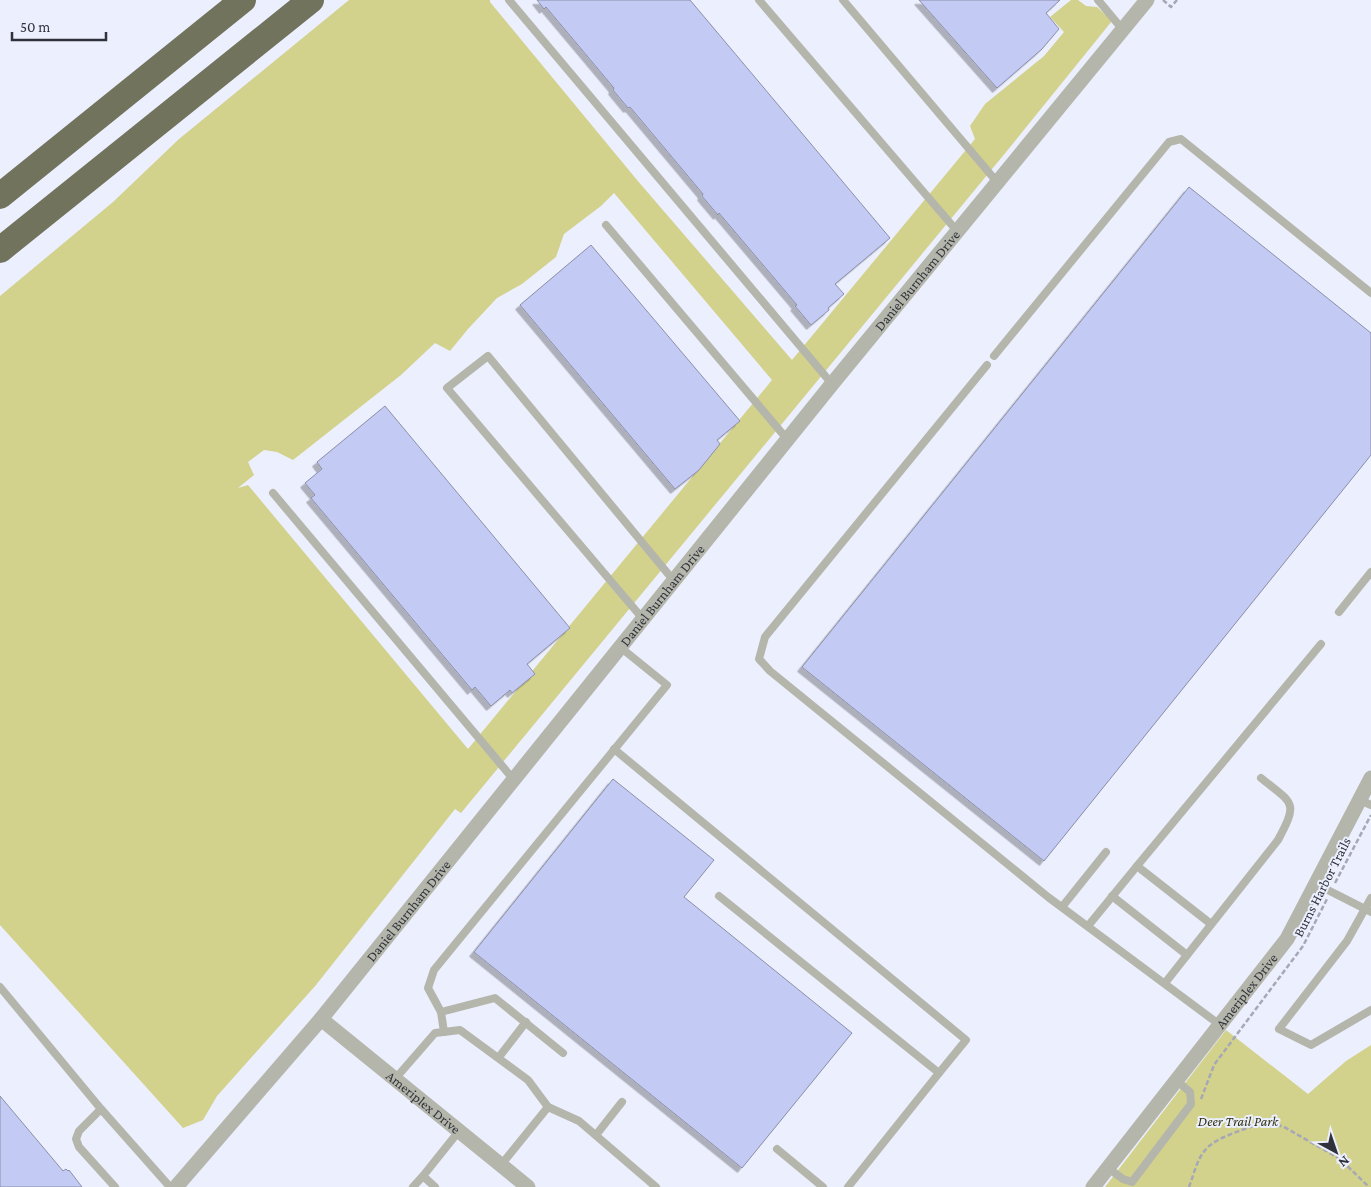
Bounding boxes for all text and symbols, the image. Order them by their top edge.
scale bar [12,10,106,42]
text: 50 m [20,19,50,35]
street label: Daniel Burnham Drive [871,227,963,334]
street label: Daniel Burnham Drive [617,541,708,649]
street label: Burns Harbor Trails [1290,835,1354,939]
street label: Daniel Burnham Drive [363,857,454,965]
street label: Ameriplex Drive [1212,950,1281,1032]
street label: Ameriplex Drive [383,1067,464,1137]
park label: Deer Trail Park [1198,1113,1279,1129]
north arrow [1311,1127,1361,1177]
text: N [1335,1153,1353,1171]

